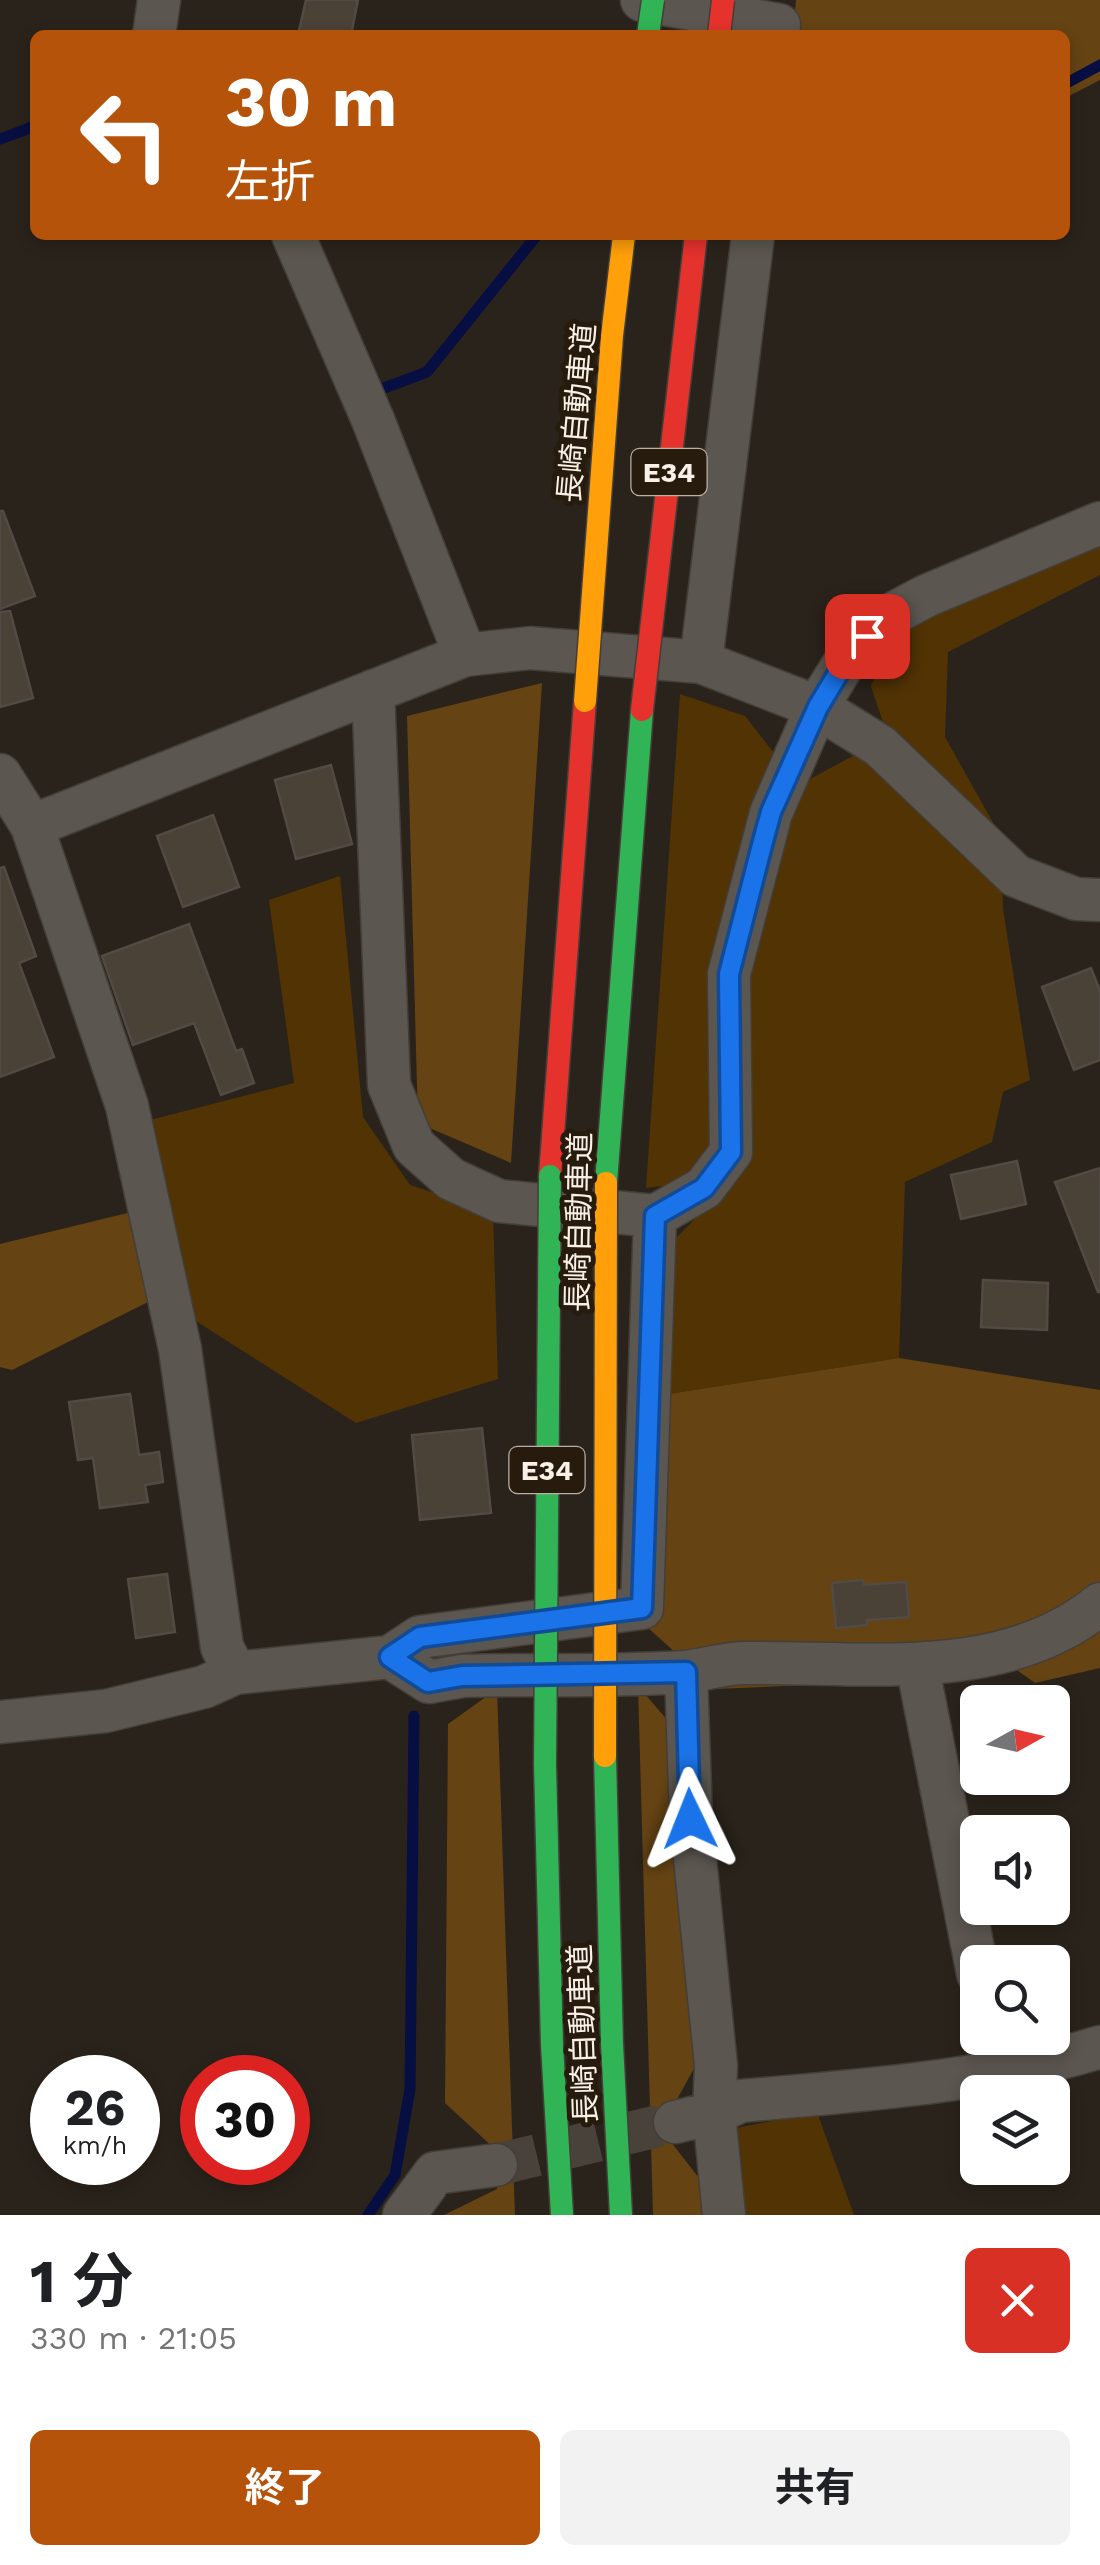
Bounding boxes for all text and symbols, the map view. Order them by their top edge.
text: 30 m [225,61,397,143]
icon: left [60,70,190,200]
text: 左折 [225,155,315,208]
street label: 長崎自動車道 [551,322,602,504]
road number: E34 [632,449,706,495]
pin [825,594,910,679]
icon: arrive [840,609,895,664]
street label: 長崎自動車道 [559,1132,598,1312]
road number: E34 [510,1447,584,1493]
north arrow [960,1685,1070,1795]
map controls [960,1685,1070,2185]
position arrow [638,1767,742,1871]
button: sound [960,1815,1070,1925]
street label: 長崎自動車道 [562,1943,603,2125]
button: search [960,1945,1070,2055]
speed limit sign: 30 [180,2055,310,2185]
button: layers [960,2075,1070,2185]
text: 26 [65,2078,125,2137]
text: km/h [63,2131,127,2160]
text: 1 分 [30,2246,133,2317]
button: close [965,2248,1070,2353]
text: 330 m · 21:05 [30,2319,237,2357]
button: 終了 [30,2430,540,2545]
button: 共有 [560,2430,1070,2545]

